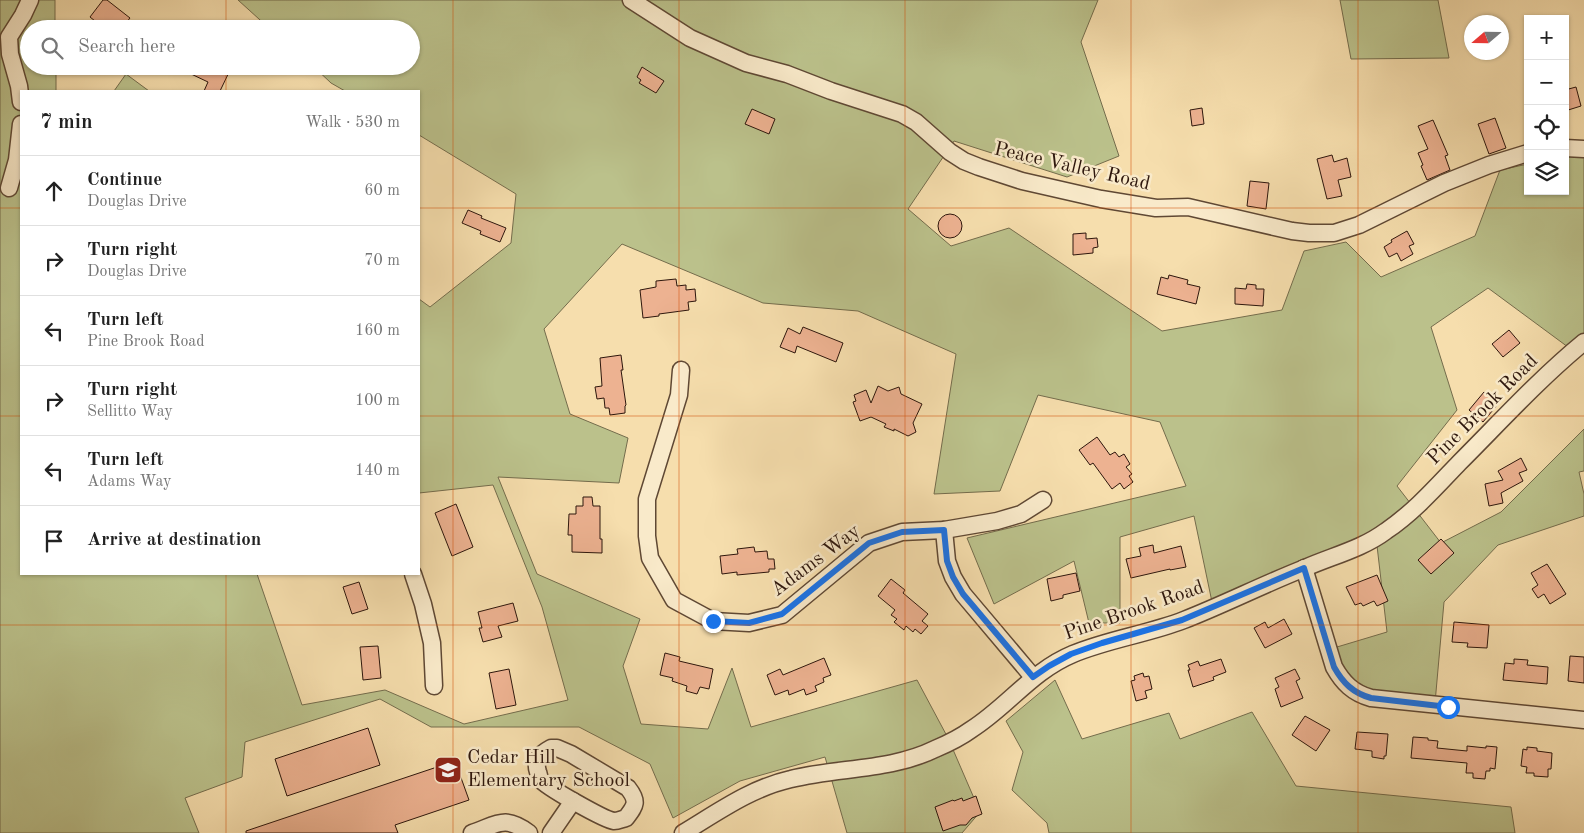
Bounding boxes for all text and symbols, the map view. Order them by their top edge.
north arrow [1464,15,1509,60]
map controls [1524,15,1569,195]
button: + [1524,15,1569,60]
search box [20,20,420,75]
icon: search [38,34,66,62]
text: Search here [78,38,175,57]
button: − [1524,60,1569,105]
button: locate [1524,105,1569,150]
text: 7 min [40,112,93,133]
text: Walk · 530 m [305,115,400,131]
street label: Peace Valley Road [992,139,1152,195]
button: layers [1524,150,1569,195]
text: Continue [87,171,162,190]
icon: ahead [40,177,68,205]
text: 60 m [364,183,400,199]
text: Douglas Drive [87,194,187,210]
text: Turn right [87,241,177,260]
icon: right [40,247,68,275]
text: 70 m [364,253,400,269]
text: Douglas Drive [87,264,187,280]
text: Turn left [87,311,164,330]
icon: left [40,317,68,345]
text: 160 m [355,323,400,339]
text: Pine Brook Road [87,334,205,350]
street label: Pine Brook Road [1424,351,1542,469]
text: Turn right [87,381,177,400]
icon: right [40,387,68,415]
text: 100 m [355,393,400,409]
text: Sellitto Way [87,404,173,420]
text: Turn left [87,451,164,470]
icon: left [40,457,68,485]
text: 140 m [355,463,400,479]
text: Adams Way [87,474,172,490]
street label: Adams Way [768,521,865,601]
icon: arrive [40,527,68,555]
text: Arrive at destination [87,531,261,550]
street label: Pine Brook Road [1061,578,1207,644]
route end [702,610,725,633]
route start [1437,696,1460,719]
place label: Cedar Hill Elementary School [467,748,630,791]
school or university icon: Cedar Hill Elementary School [433,755,463,785]

